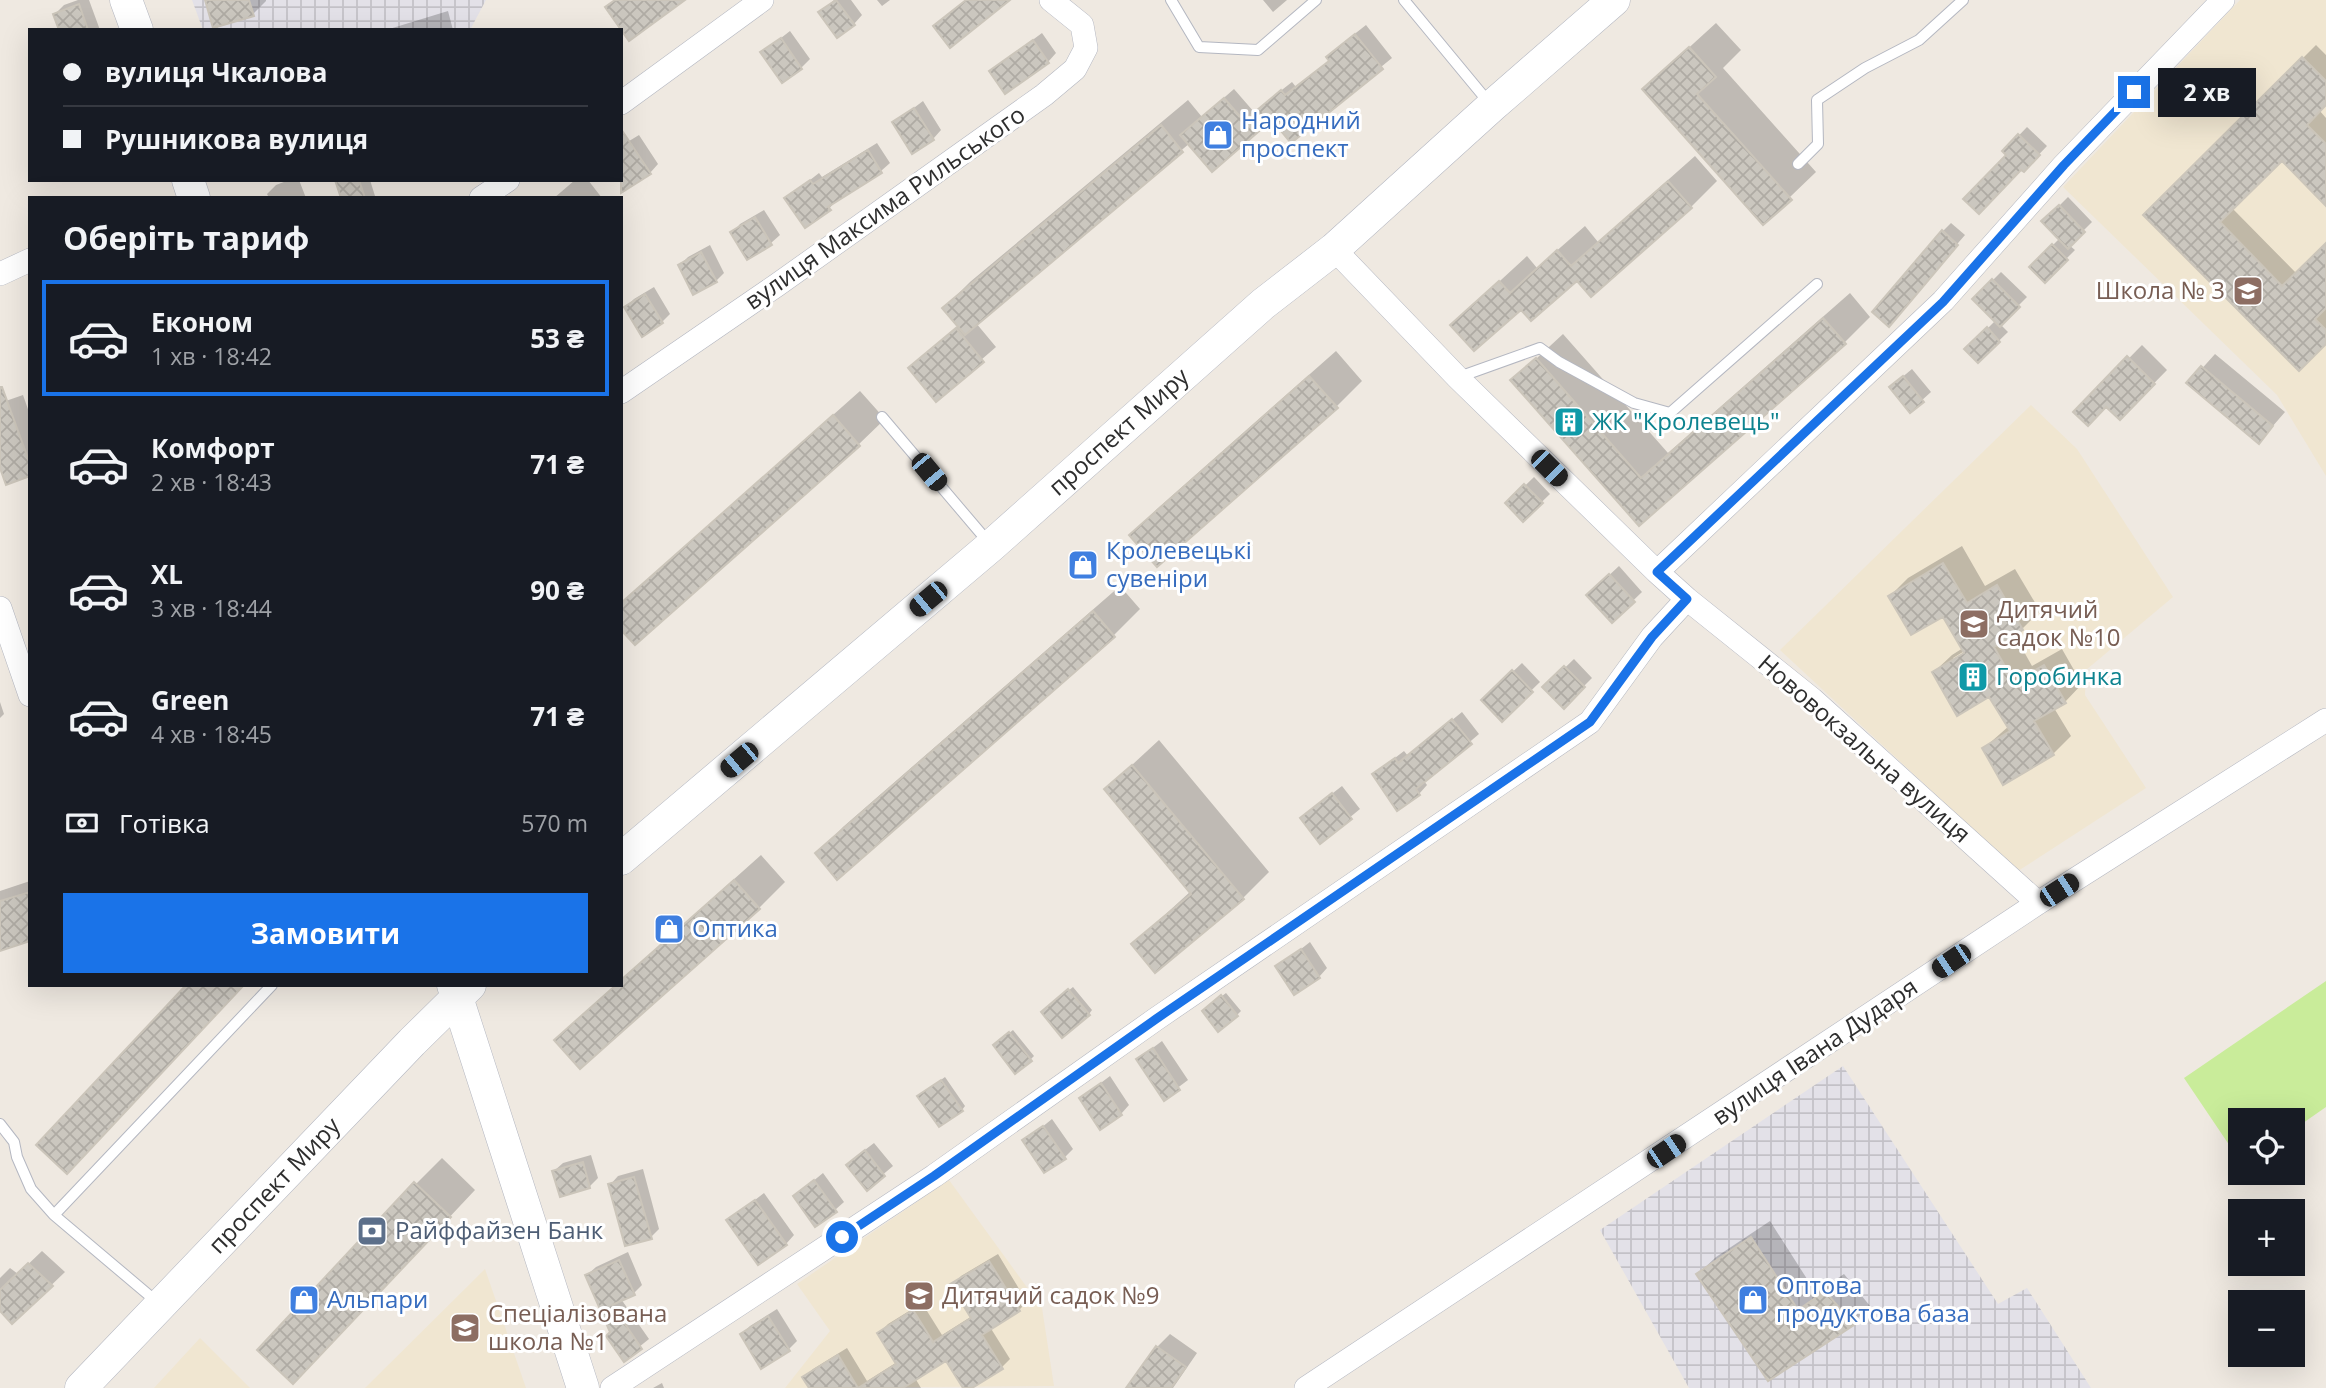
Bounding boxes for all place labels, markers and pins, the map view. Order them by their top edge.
place label: Народний проспект [1241,103,1361,164]
shop icon: Народний проспект [1201,118,1235,152]
place label: Школа № 3 [2096,273,2225,306]
school or university icon: Школа № 3 [2231,274,2265,308]
place label: ЖК "Кролевець" [1592,404,1780,437]
building icon: ЖК "Кролевець" [1552,405,1586,439]
place label: Кролевецькі сувеніри [1106,533,1252,594]
shop icon: Кролевецькі сувеніри [1066,548,1100,582]
place label: Дитячий садок №10 [1997,592,2121,653]
school or university icon: Дитячий садок №10 [1957,607,1991,641]
place label: Горобинка [1996,659,2123,692]
building icon: Горобинка [1956,660,1990,694]
place label: Оптика [692,911,778,944]
shop icon: Оптика [652,912,686,946]
place label: Райффайзен Банк [395,1213,604,1246]
bank icon: Райффайзен Банк [355,1214,389,1248]
place label: Оптова продуктова база [1776,1268,1970,1329]
place label: Дитячий садок №9 [942,1278,1159,1311]
school or university icon: Дитячий садок №9 [902,1279,936,1313]
place label: Альпари [327,1282,428,1315]
shop icon: Альпари [287,1283,321,1317]
shop icon: Оптова продуктова база [1736,1283,1770,1317]
place label: Спеціалізована школа №1 [488,1296,667,1357]
school or university icon: Спеціалізована школа №1 [448,1311,482,1345]

